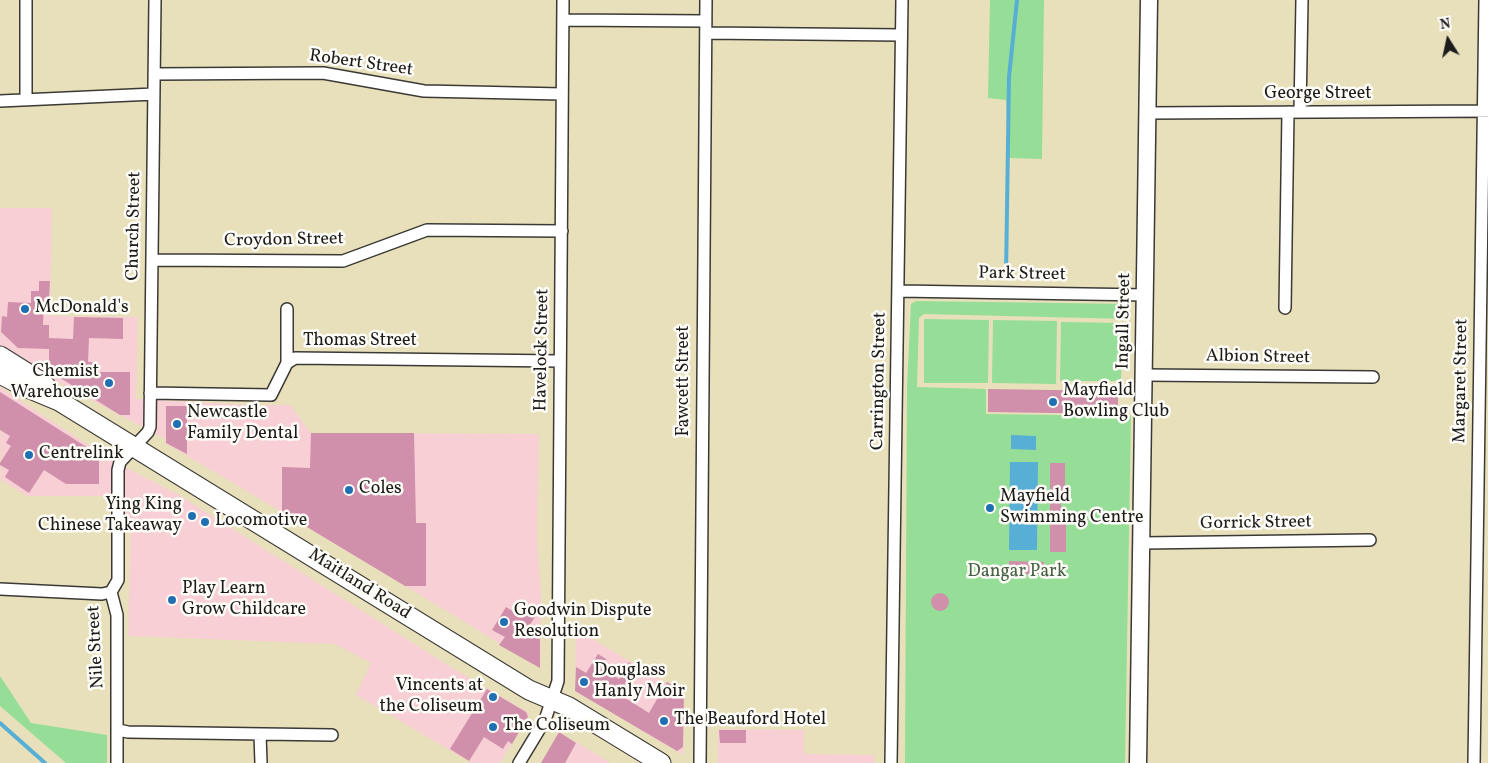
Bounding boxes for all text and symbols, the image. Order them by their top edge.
text: N [1439,14,1452,35]
north arrow [1423,15,1473,65]
street label: Robert Street [308,46,414,82]
street label: George Street [1264,84,1372,106]
street label: Church Street [123,171,147,281]
street label: Croydon Street [224,229,344,253]
street label: Park Street [978,263,1066,287]
street label: Ingall Street [1113,272,1137,370]
street label: Havelock Street [531,288,555,412]
place label: McDonald's [35,298,129,320]
marker: McDonald's [19,303,31,315]
street label: Carrington Street [868,312,892,450]
street label: Margaret Street [1450,319,1474,443]
street label: Fawcett Street [674,325,696,437]
street label: Thomas Street [303,331,417,353]
street label: Albion Street [1206,346,1310,370]
place label: Chemist Warehouse [10,362,99,404]
marker: Chemist Warehouse [103,377,115,389]
place label: Mayfield Bowling Club [1063,381,1169,424]
marker: Mayfield Bowling Club [1047,396,1059,408]
place label: Newcastle Family Dental [187,403,298,446]
marker: Newcastle Family Dental [171,418,183,430]
place label: Centrelink [39,444,124,466]
marker: Centrelink [23,449,35,461]
place label: Coles [359,479,402,501]
marker: Coles [343,484,355,496]
place label: Mayfield Swimming Centre [1000,487,1144,530]
place label: Ying King Chinese Takeaway [38,495,182,538]
marker: Mayfield Swimming Centre [984,502,996,514]
marker: Ying King Chinese Takeaway [186,510,198,522]
place label: Locomotive [215,511,307,533]
street label: Gorrick Street [1200,512,1312,536]
marker: Locomotive [199,516,211,528]
street label: Maitland Road [304,545,414,625]
park label: Dangar Park [968,562,1066,584]
place label: Play Learn Grow Childcare [182,579,306,622]
marker: Play Learn Grow Childcare [166,594,178,606]
place label: Goodwin Dispute Resolution [514,601,652,644]
street label: Nile Street [84,605,110,689]
marker: Goodwin Dispute Resolution [498,616,510,628]
place label: Douglass Hanly Moir [594,661,685,704]
place label: Vincents at the Coliseum [380,676,483,719]
marker: Douglass Hanly Moir [578,676,590,688]
marker: Vincents at the Coliseum [487,691,499,703]
place label: The Beauford Hotel [674,710,826,732]
marker: The Beauford Hotel [658,715,670,727]
place label: The Coliseum [503,716,610,738]
marker: The Coliseum [487,721,499,733]

